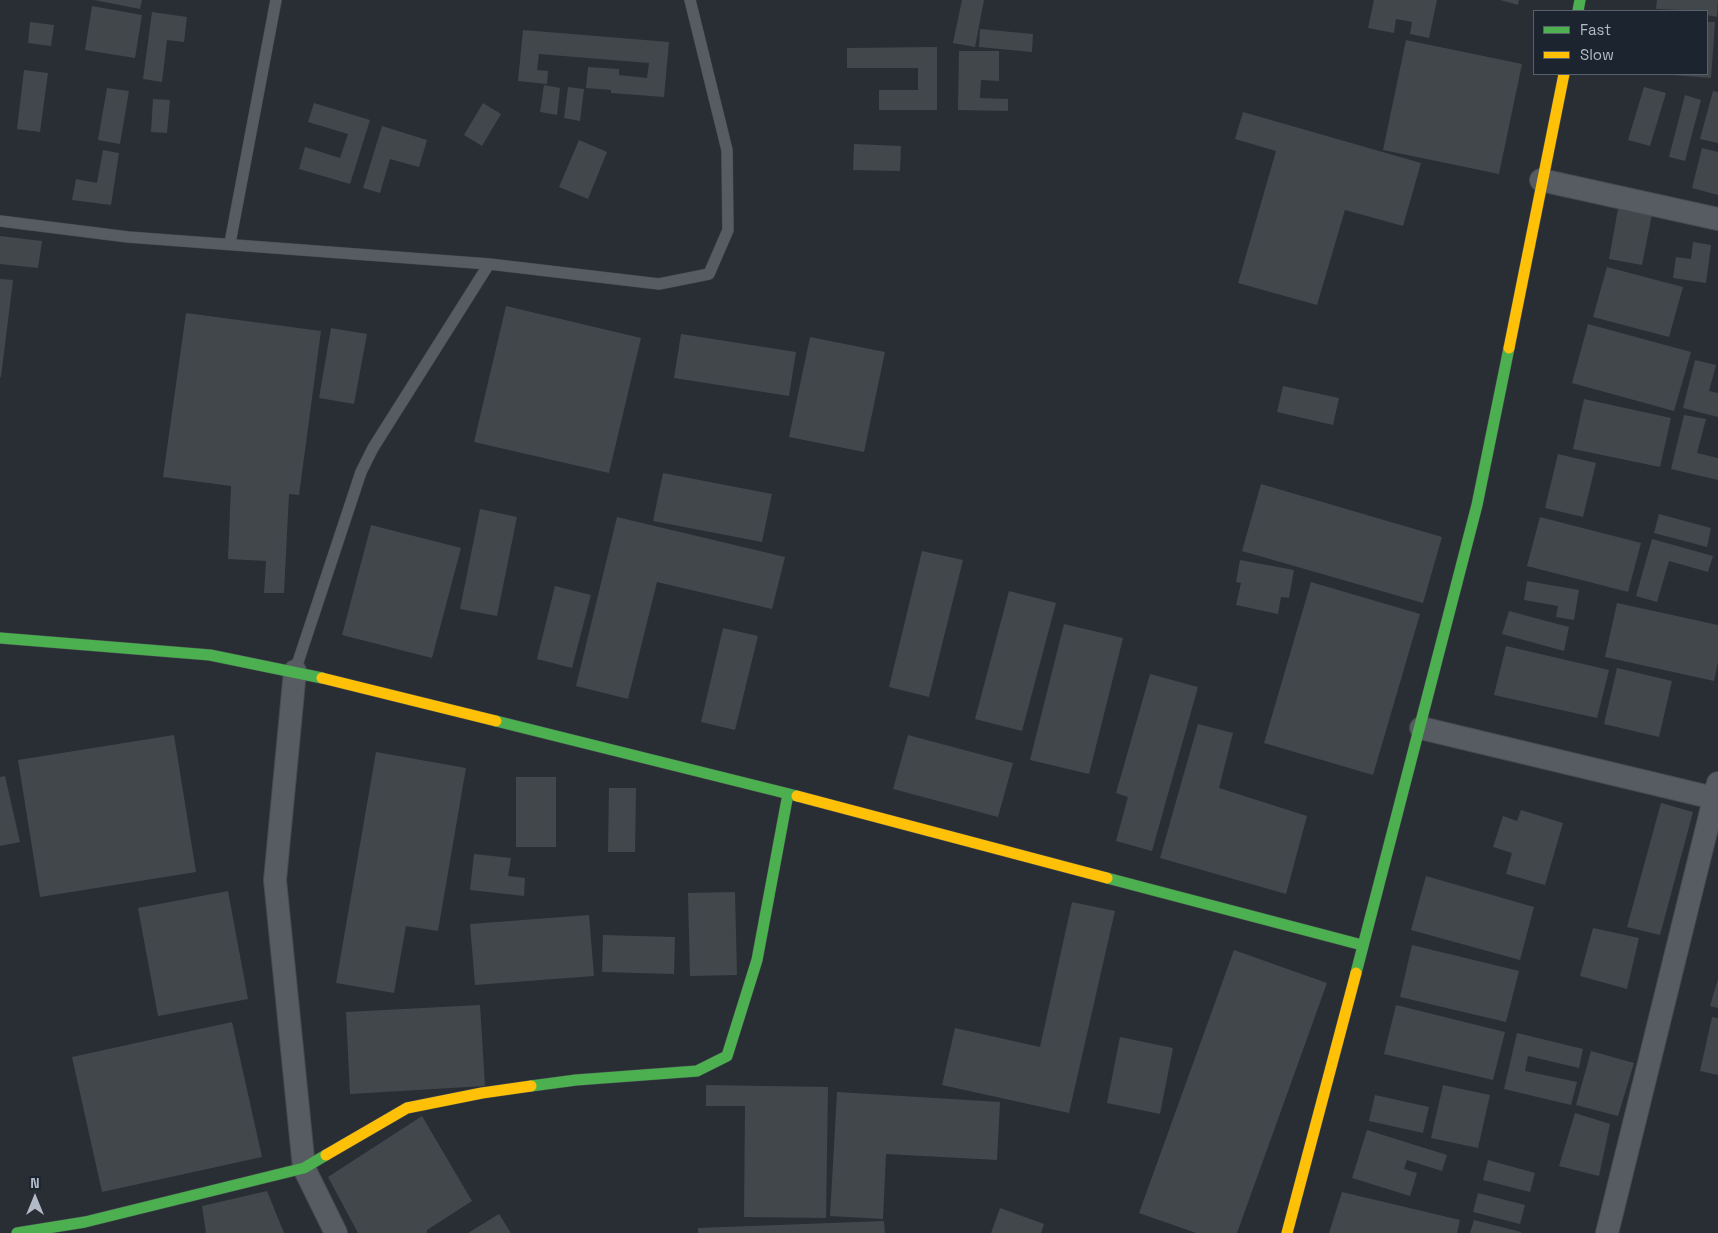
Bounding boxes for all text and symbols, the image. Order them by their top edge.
legend [1533,10,1708,75]
text: Fast [1580,20,1611,39]
text: Slow [1580,45,1614,64]
north arrow [10,1173,60,1223]
text: N [30,1174,40,1192]

